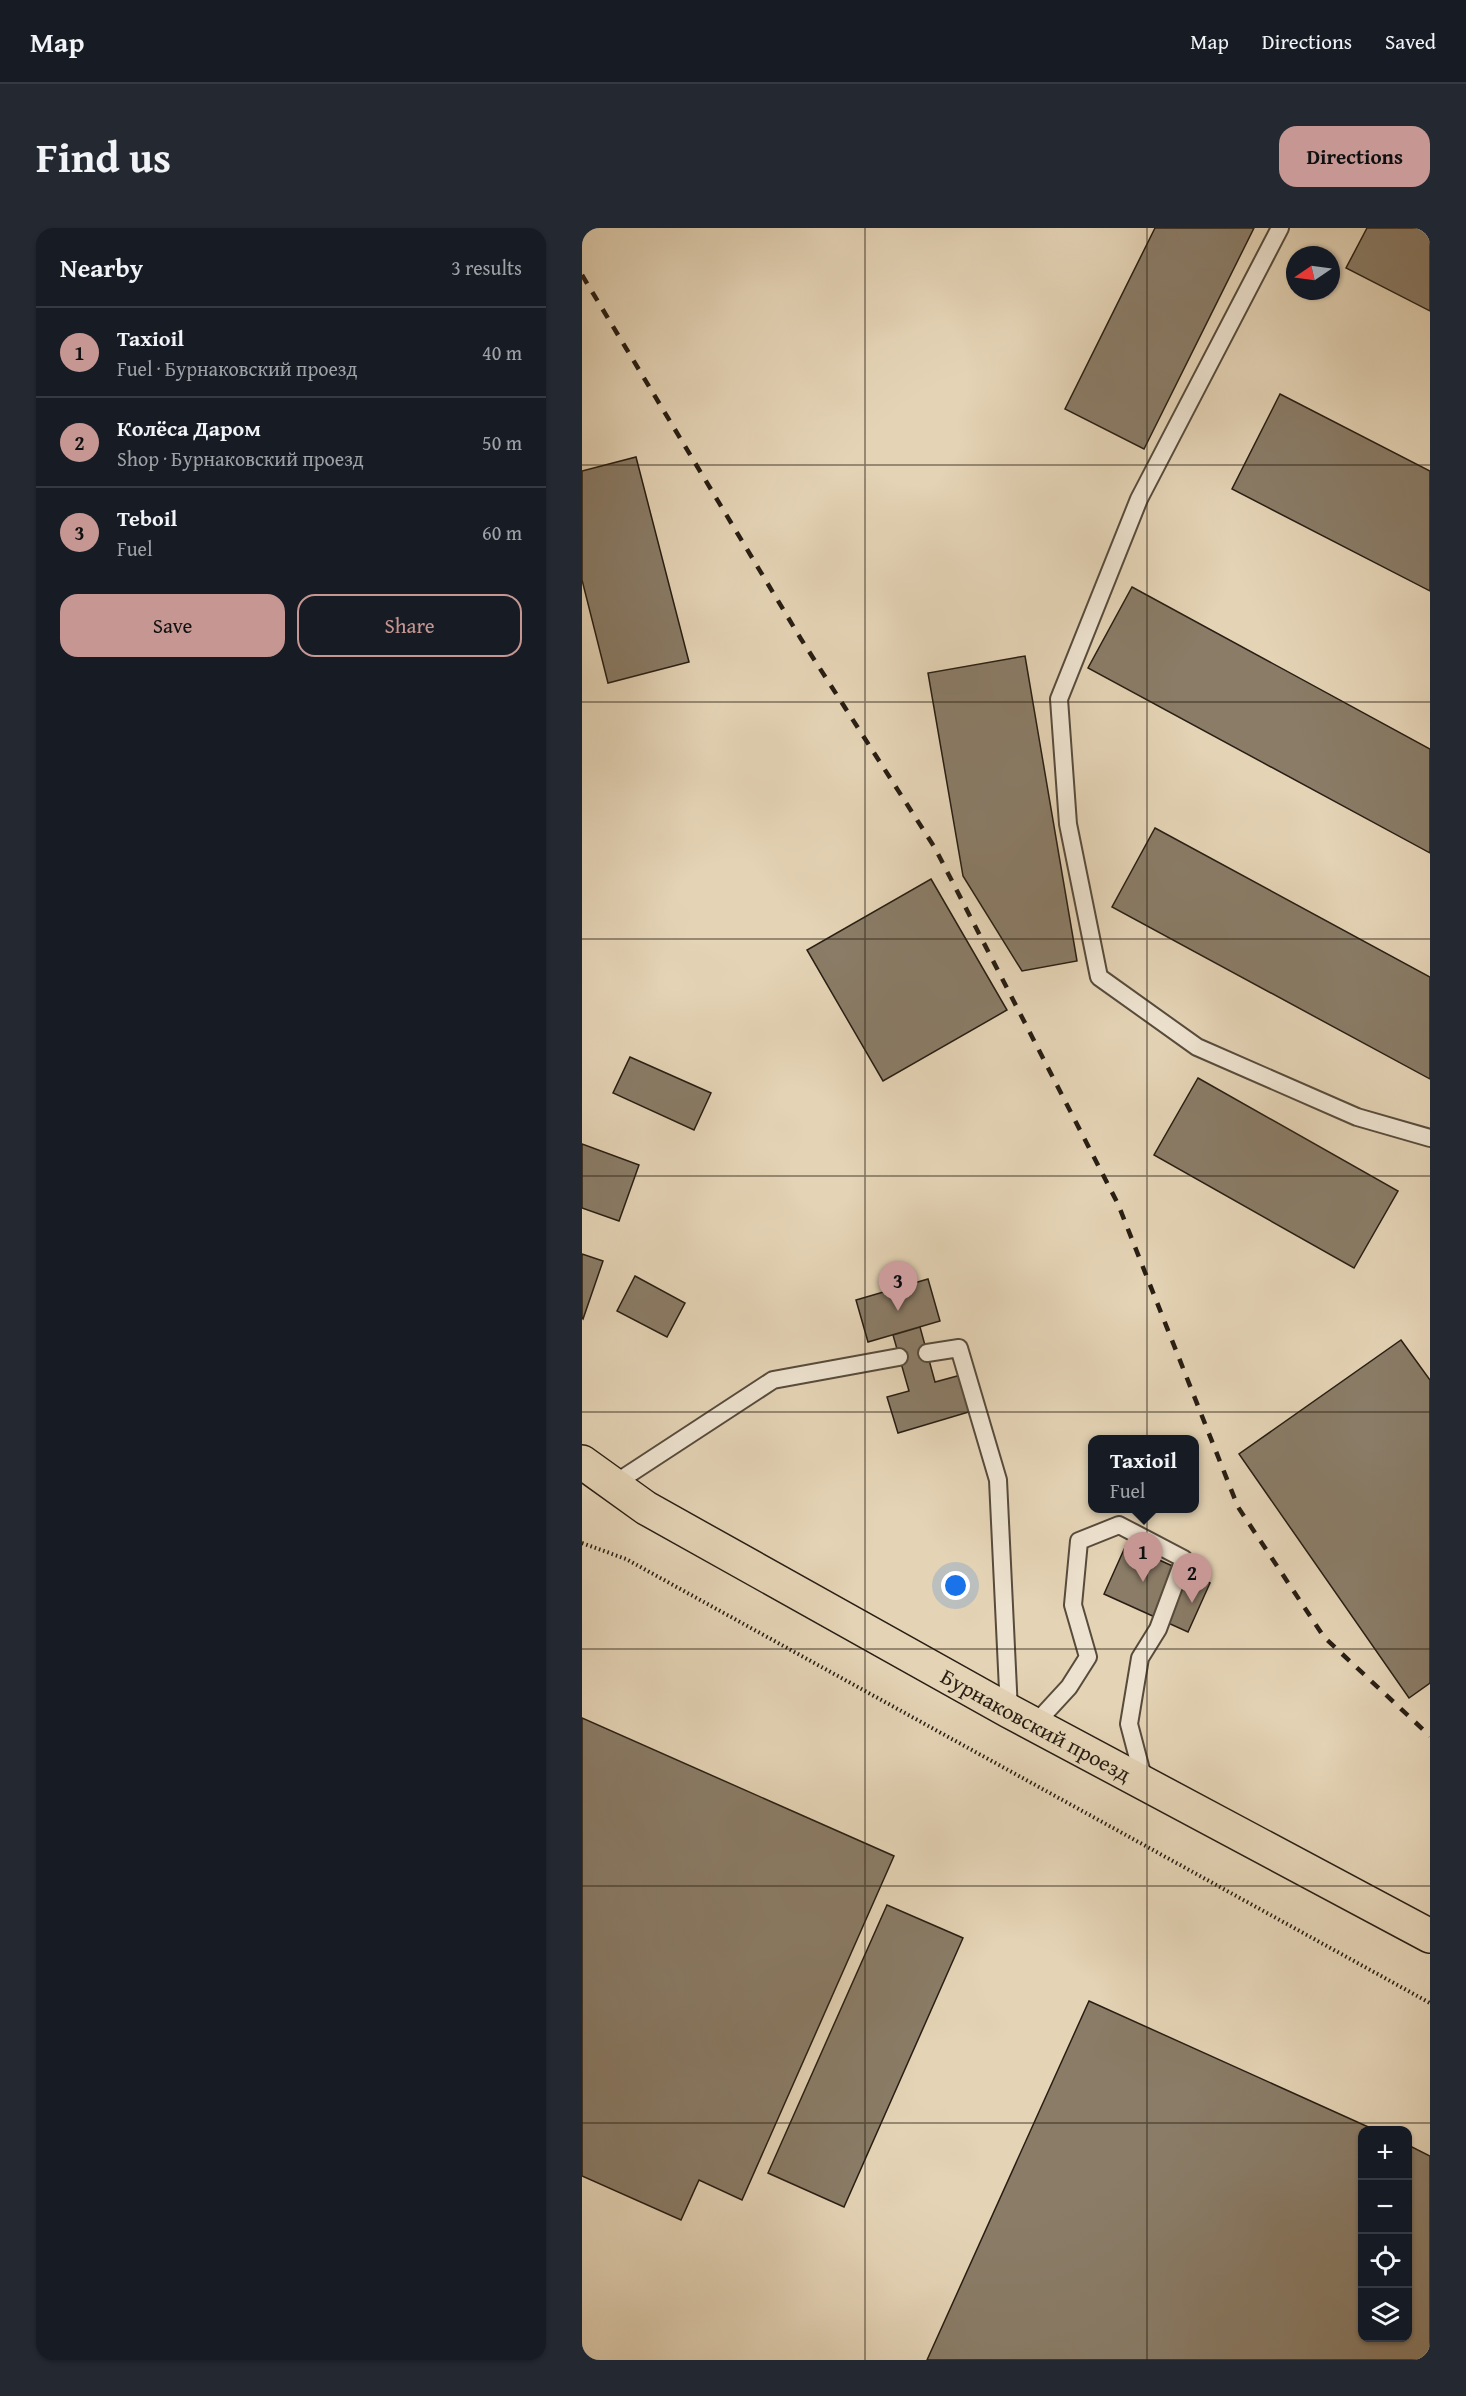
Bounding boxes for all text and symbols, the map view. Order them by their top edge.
text: Map [30,21,84,62]
text: Map [1190,26,1229,57]
text: Directions [1262,26,1352,57]
text: Saved [1385,26,1436,57]
text: Find us [36,126,171,187]
button: Directions [1279,126,1430,187]
north arrow [1286,246,1340,300]
text: Nearby [60,248,143,287]
text: 3 results [451,253,522,282]
text: Taxioil [117,322,184,354]
text: 1 [74,338,85,367]
text: 40 m [482,338,522,367]
text: Fuel · Бурнаковский проезд [117,354,357,383]
text: Колёса Даром [117,412,261,444]
text: 2 [74,428,85,457]
text: 50 m [482,428,522,457]
text: Shop · Бурнаковский проезд [117,444,364,473]
text: Teboil [117,502,177,534]
text: 3 [74,518,85,547]
text: 60 m [482,518,522,547]
text: Fuel [117,534,153,563]
button: Save [60,594,285,657]
button: Share [297,594,522,657]
pin: 3 [878,1262,918,1311]
popup [1088,1435,1199,1513]
text: Taxioil [1110,1444,1177,1476]
text: Fuel [1110,1476,1145,1505]
pin: 1 [1124,1532,1162,1582]
pin: 2 [1172,1554,1212,1603]
your location [941,1571,970,1600]
street label: Бурнаковский проезд [935,1660,1137,1789]
map controls [1358,2126,1412,2342]
button: + [1358,2126,1412,2180]
button: − [1358,2180,1412,2234]
button: locate [1358,2234,1412,2288]
button: layers [1358,2288,1412,2342]

